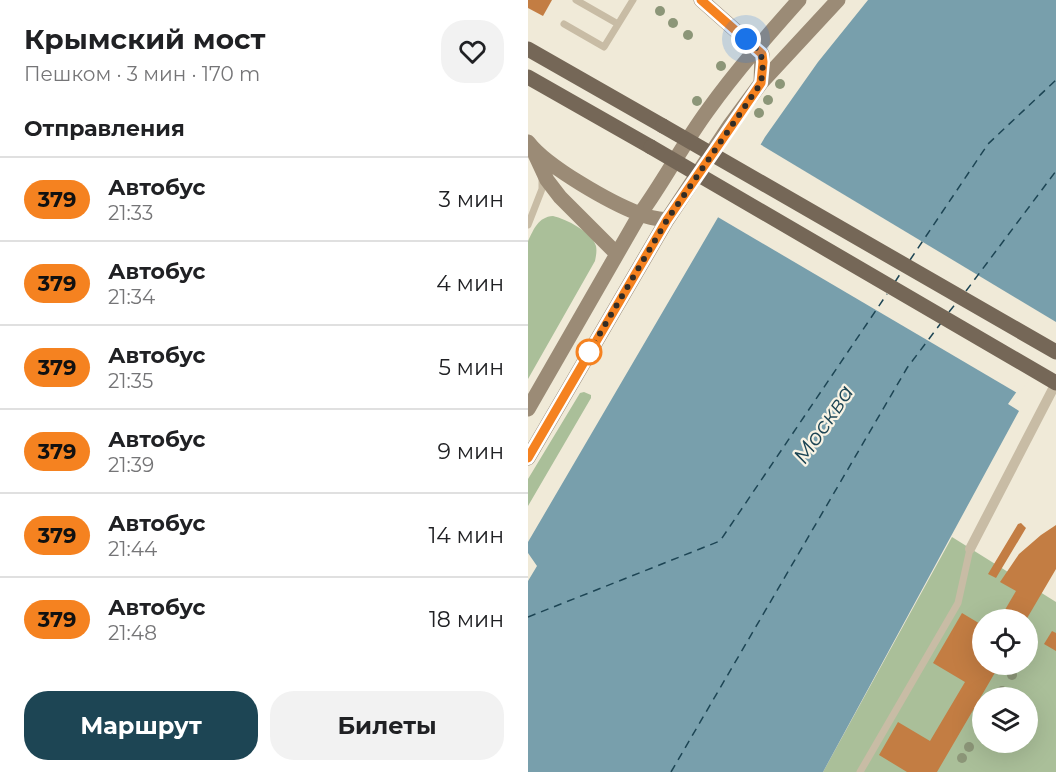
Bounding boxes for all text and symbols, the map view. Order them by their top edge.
button: heart [441,20,504,83]
text: Крымский мост [24,22,265,56]
your location [731,24,761,54]
text: Пешком · 3 мин · 170 m [24,62,260,86]
text: Отправления [24,115,185,142]
text: Автобус [108,174,206,201]
text: 3 мин [438,186,504,213]
text: 379 [38,187,76,212]
text: 21:33 [108,201,153,225]
text: Автобус [108,258,206,285]
text: 4 мин [436,270,504,297]
text: 379 [38,271,76,296]
text: 21:34 [108,285,155,309]
unlabelled marker [576,339,602,365]
text: Автобус [108,342,206,369]
text: 5 мин [438,354,504,381]
text: 379 [38,355,76,380]
text: 21:35 [108,369,153,393]
water label: Москва [787,380,860,469]
text: Автобус [108,426,206,453]
text: 9 мин [437,438,504,465]
text: 379 [38,439,76,464]
text: 21:39 [108,453,154,477]
text: Автобус [108,510,206,537]
text: 14 мин [428,522,504,549]
text: 379 [38,523,76,548]
text: 21:44 [108,537,157,561]
text: Автобус [108,594,206,621]
text: 18 мин [429,606,504,633]
text: 379 [38,607,76,632]
map controls [972,609,1038,753]
button: locate [972,609,1038,675]
text: 21:48 [108,621,157,645]
button: layers [972,687,1038,753]
button: Маршрут [24,691,258,760]
button: Билеты [270,691,504,760]

